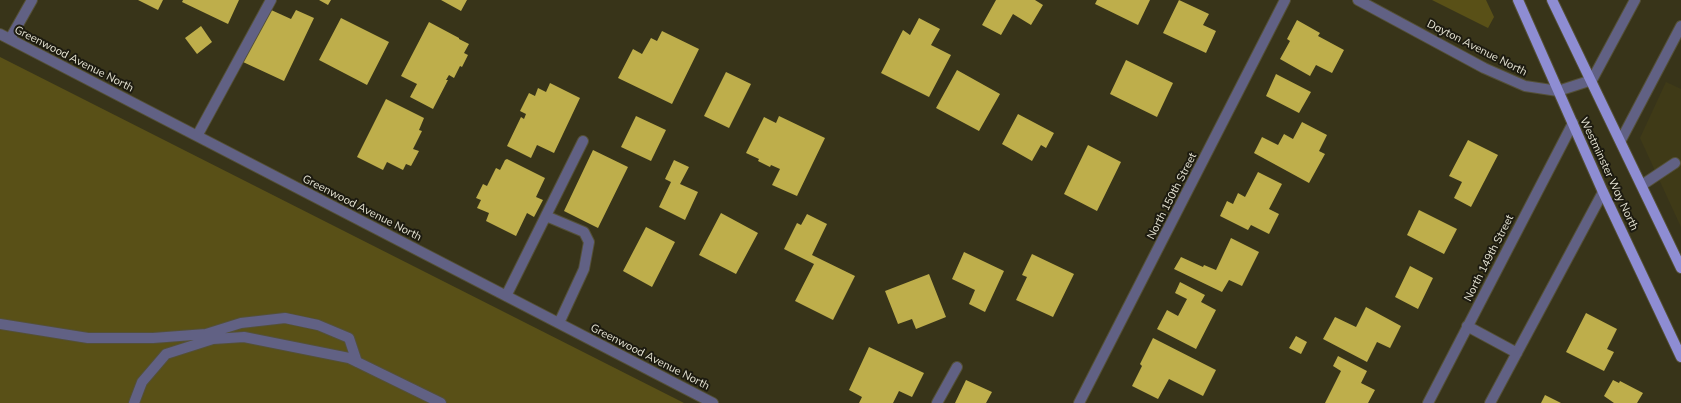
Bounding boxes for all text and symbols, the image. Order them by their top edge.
street label: Dayton Avenue North [1425,17,1529,79]
street label: Greenwood Avenue North [12,23,136,95]
street label: Westminster Way North [1577,115,1641,233]
street label: North 150th Street [1144,151,1200,241]
street label: Greenwood Avenue North [300,172,424,244]
street label: North 149th Street [1461,213,1517,303]
street label: Greenwood Avenue North [588,321,712,393]

